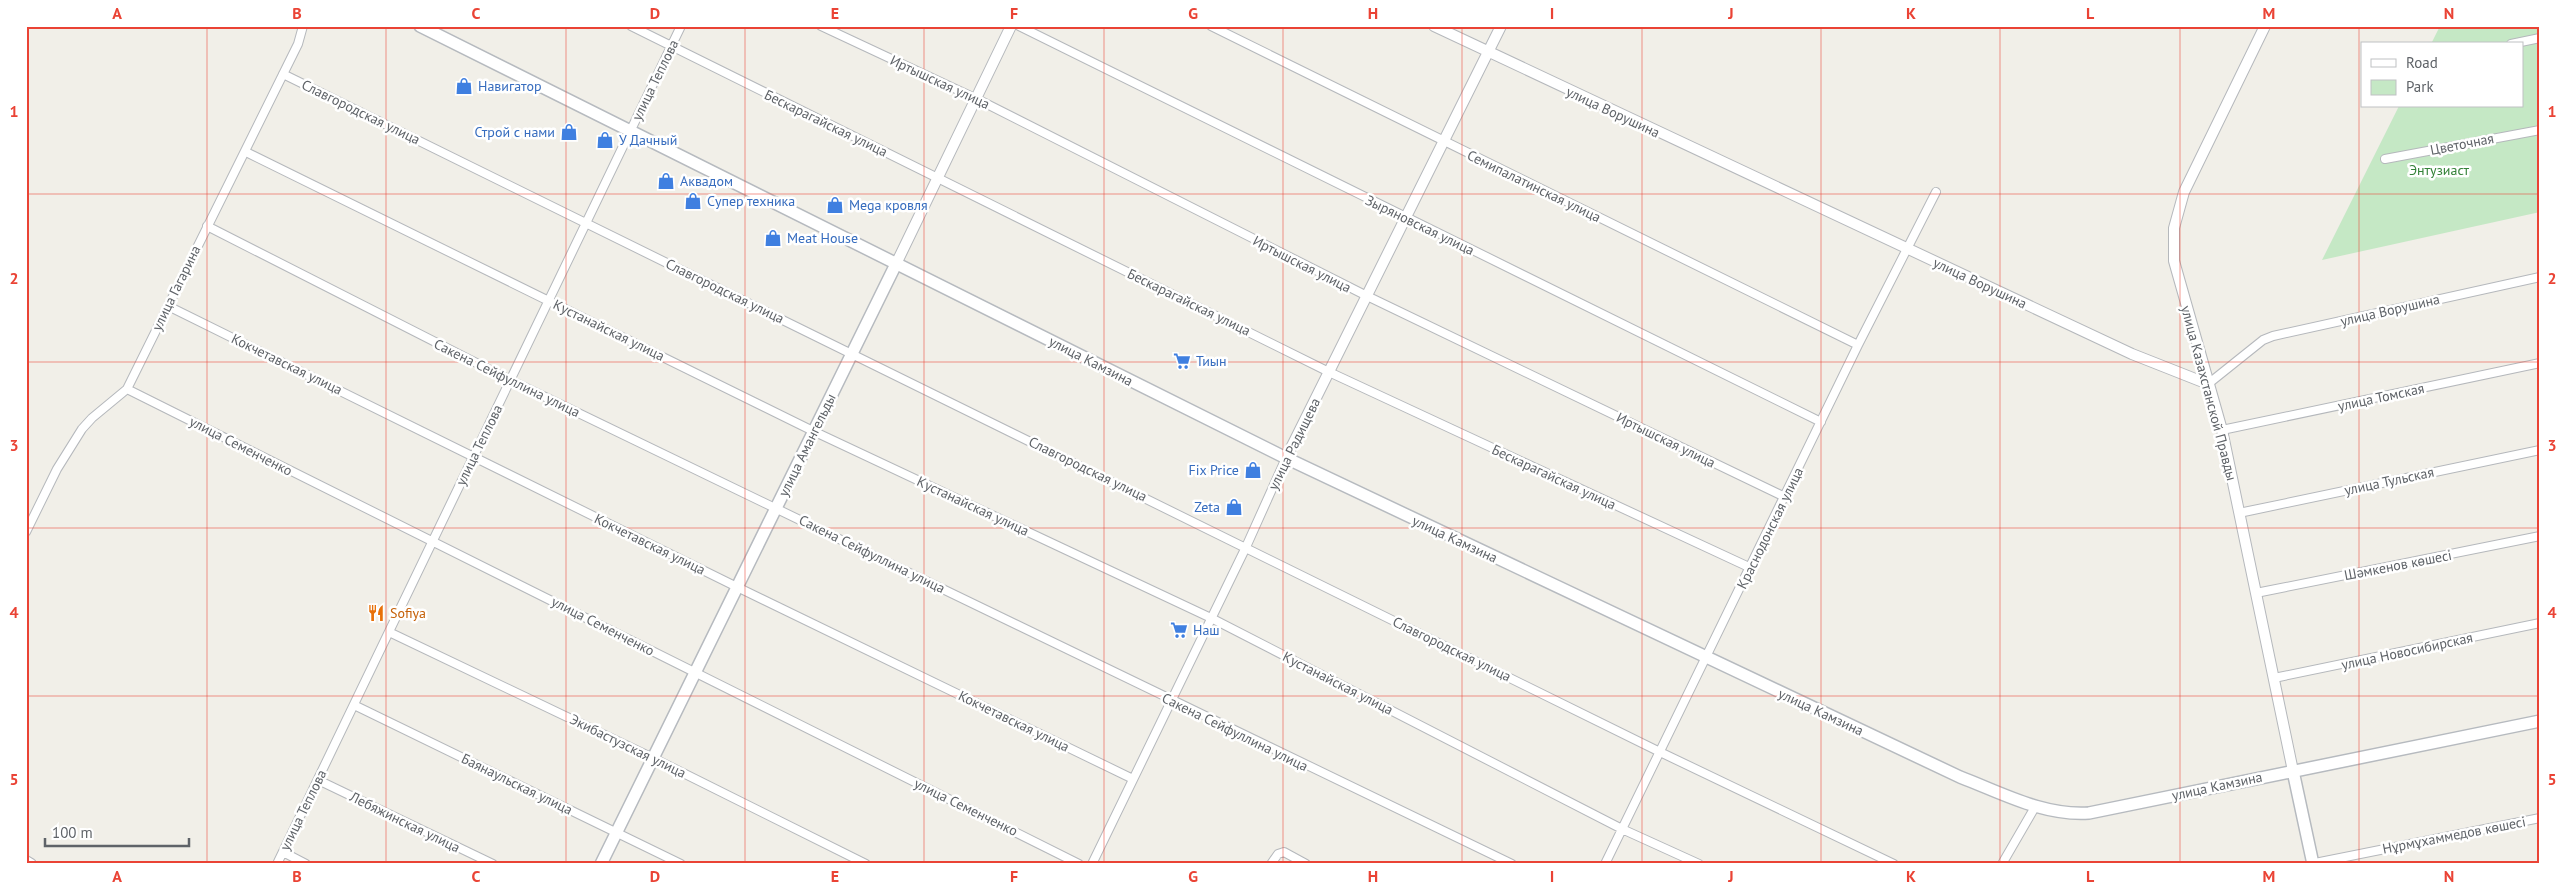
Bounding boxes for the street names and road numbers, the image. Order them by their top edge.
street label: улица Теплова [628,36,682,123]
street label: Иртышская улица [887,51,993,113]
street label: Славгородская улица [299,76,423,149]
street label: улица Ворушина [1563,82,1663,142]
street label: Бескарагайская улица [761,85,891,161]
street label: Цветочная [2429,129,2495,159]
street label: Семипалатинская улица [1464,146,1604,226]
street label: Зыряновская улица [1363,191,1477,259]
street label: Иртышская улица [1250,231,1354,297]
street label: улица Гагарина [148,242,204,334]
street label: улица Ворушина [1930,253,2030,313]
street label: Славгородская улица [663,255,787,328]
street label: Бескарагайская улица [1124,264,1254,340]
street label: улица Ворушина [2339,290,2441,330]
street label: Кустанайская улица [550,295,668,365]
street label: улица Казахстанской Правды [2177,304,2241,482]
street label: Кокчетавская улица [229,329,345,399]
street label: улица Камзина [1046,332,1136,390]
street label: Сакена Сейфуллина улица [431,335,583,421]
street label: улица Томская [2336,379,2426,415]
street label: улица Амангельды [774,390,840,500]
street label: улица Радищева [1264,395,1324,493]
street label: улица Теплова [452,401,506,488]
street label: Иртышская улица [1614,408,1719,472]
street label: улица Семенченко [186,412,296,480]
street label: Славгородская улица [1026,433,1150,506]
street label: Бескарагайская улица [1489,440,1619,514]
street label: улица Тульская [2343,463,2435,499]
street label: Краснодонская улица [1733,464,1807,592]
street label: Кустанайская улица [914,472,1032,540]
street label: Кокчетавская улица [592,509,708,579]
street label: Сакена Сейфуллина улица [796,511,948,597]
street label: улица Камзина [1409,511,1501,567]
street label: Шәмкенов көшесі [2343,546,2453,584]
street label: улица Семенченко [548,592,658,660]
street label: Славгородская улица [1390,613,1514,686]
street label: улица Новосибирская [2340,628,2474,674]
street label: Кустанайская улица [1280,647,1396,719]
street label: улица Камзина [1775,684,1867,740]
street label: Кокчетавская улица [956,686,1072,756]
street label: Сакена Сейфуллина улица [1159,689,1311,775]
street label: Экибастузская улица [567,710,689,782]
street label: Баянаульская улица [458,749,576,819]
street label: улица Теплова [276,766,330,853]
street label: улица Камзина [2170,768,2264,804]
street label: улица Семенченко [911,774,1021,840]
street label: Лебяжинская улица [346,787,463,857]
street label: Нұрмұхаммедов көшесі [2381,812,2527,858]

